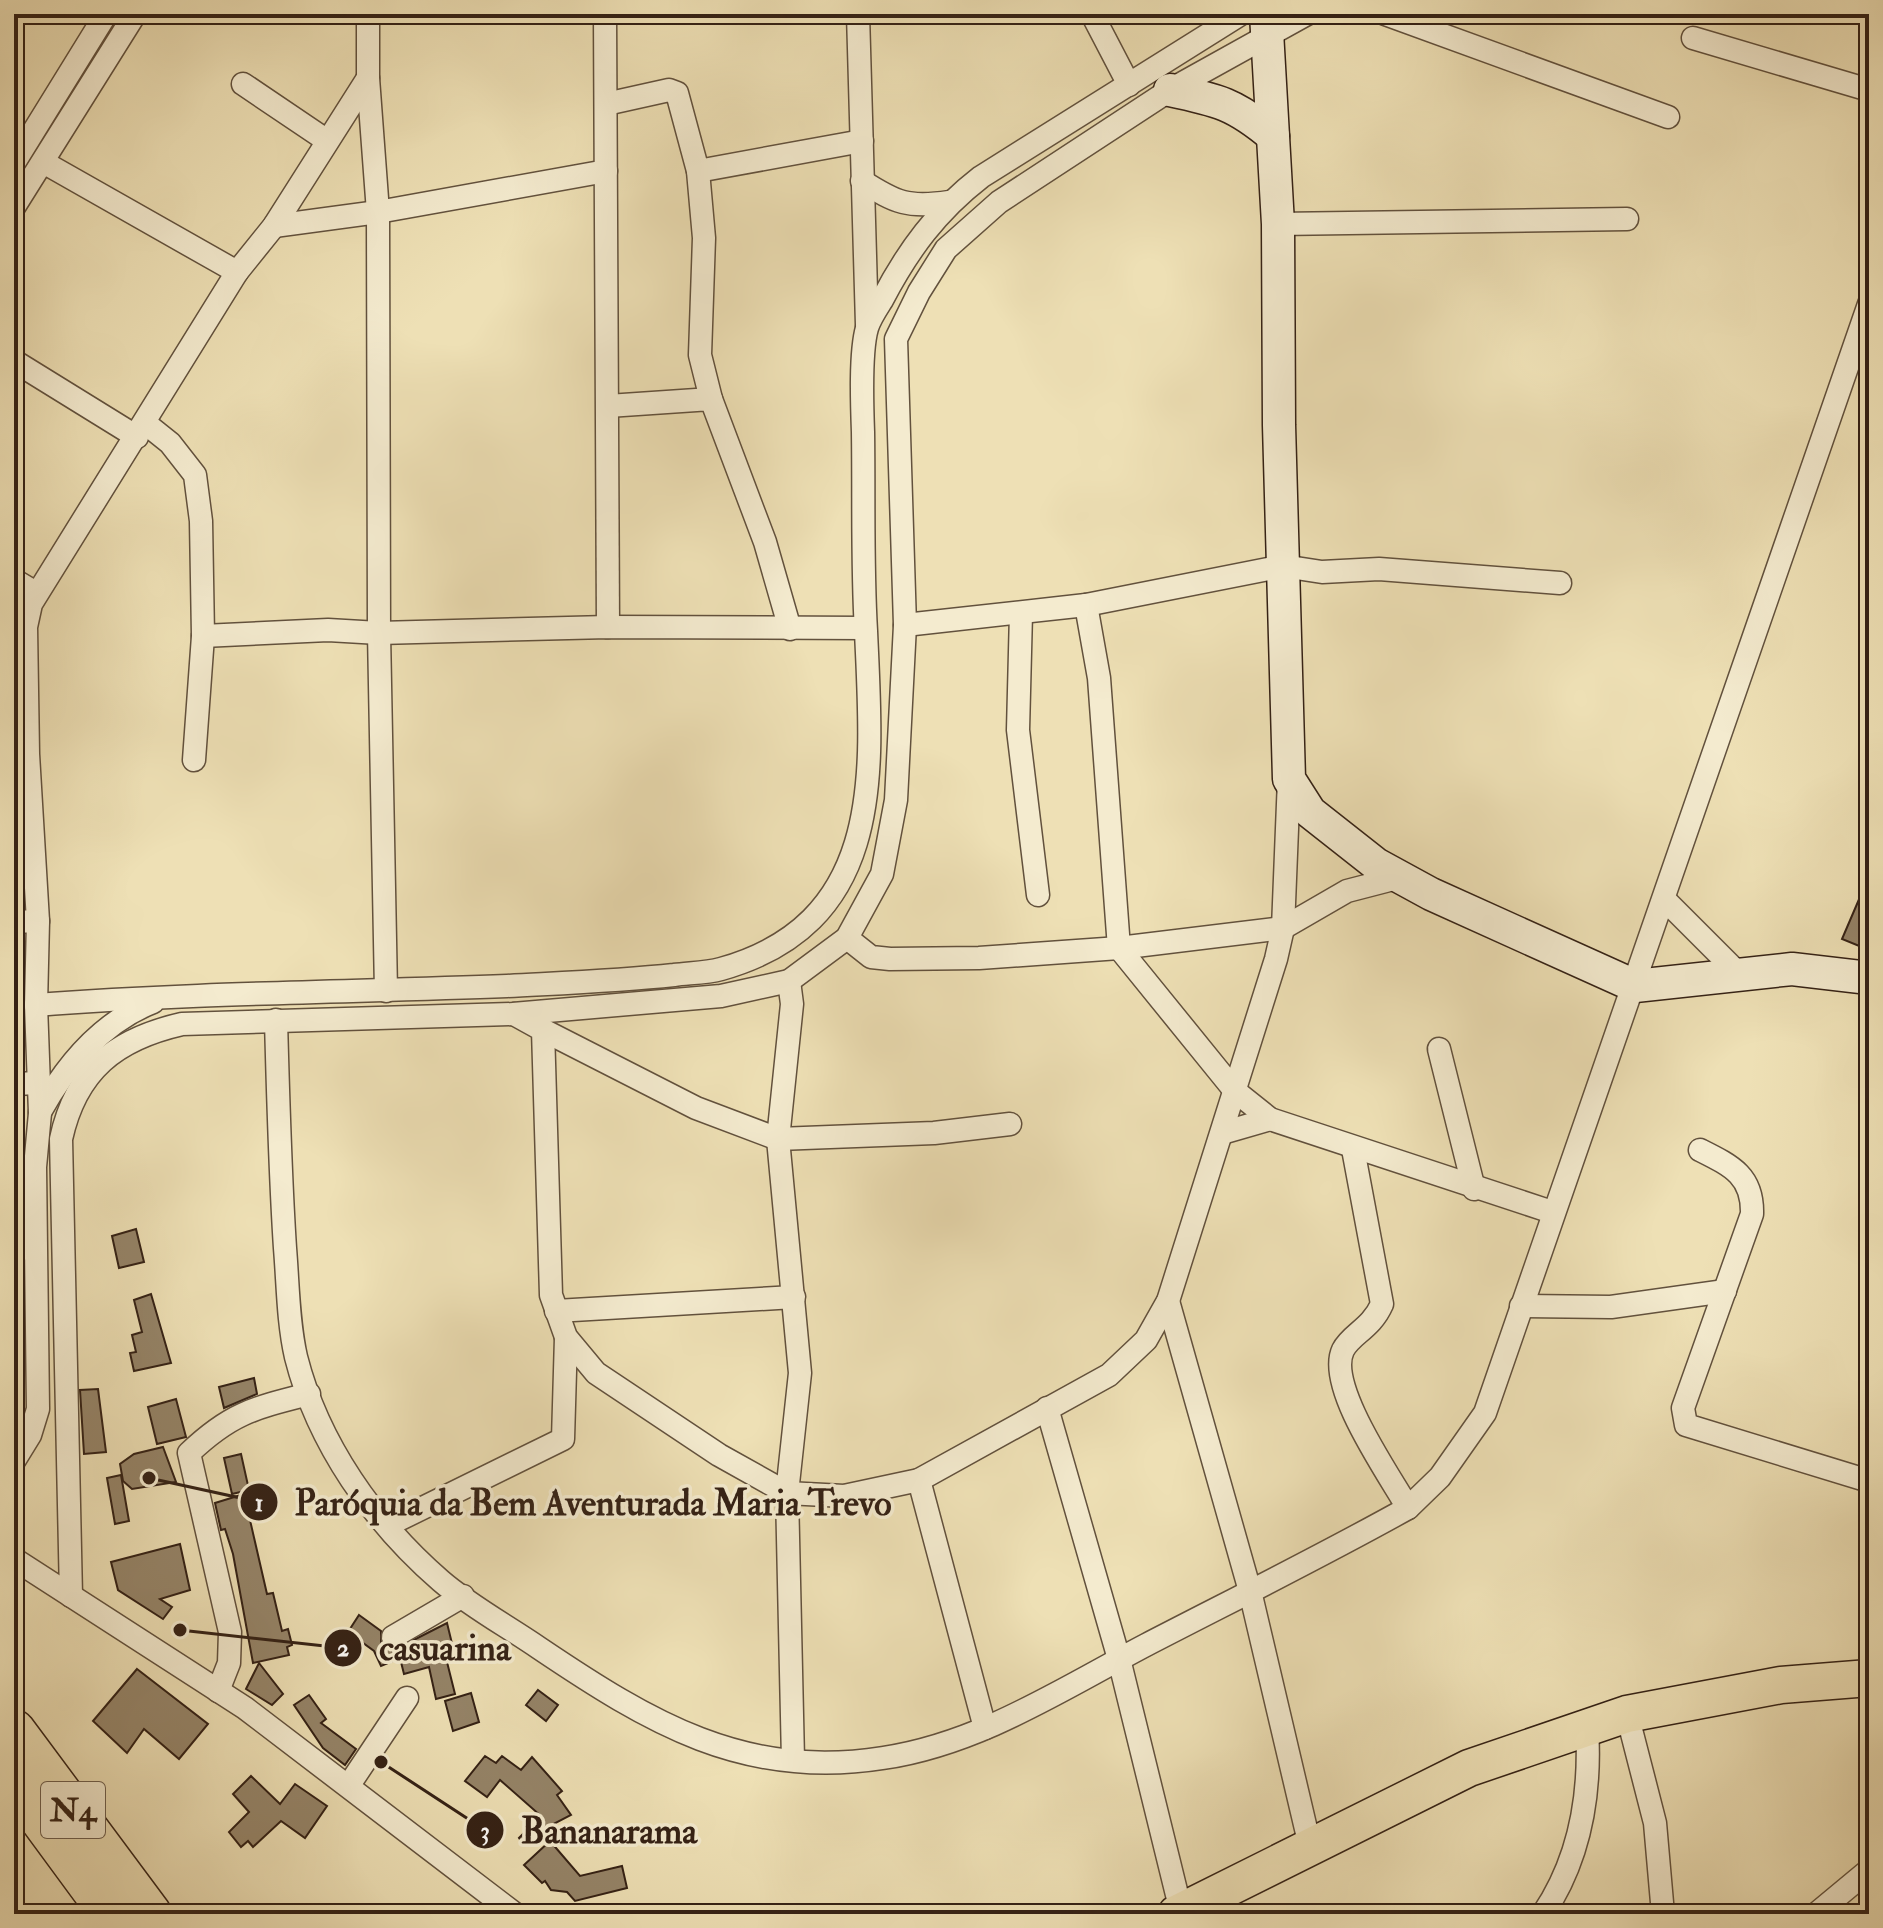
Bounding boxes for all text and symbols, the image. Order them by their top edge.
callout: Paróquia da Bem Aventurada Maria Trevo [239,1472,908,1532]
text: Paróquia da Bem Aventurada Maria Trevo [295,1481,891,1526]
text: 1 [255,1488,263,1519]
callout: casuarina [323,1618,527,1678]
text: casuarina [379,1626,512,1671]
text: 2 [337,1633,349,1664]
road number: N4 [41,1782,105,1838]
callout: Bananarama [465,1800,713,1860]
text: Bananarama [521,1809,698,1854]
text: 3 [480,1816,490,1847]

